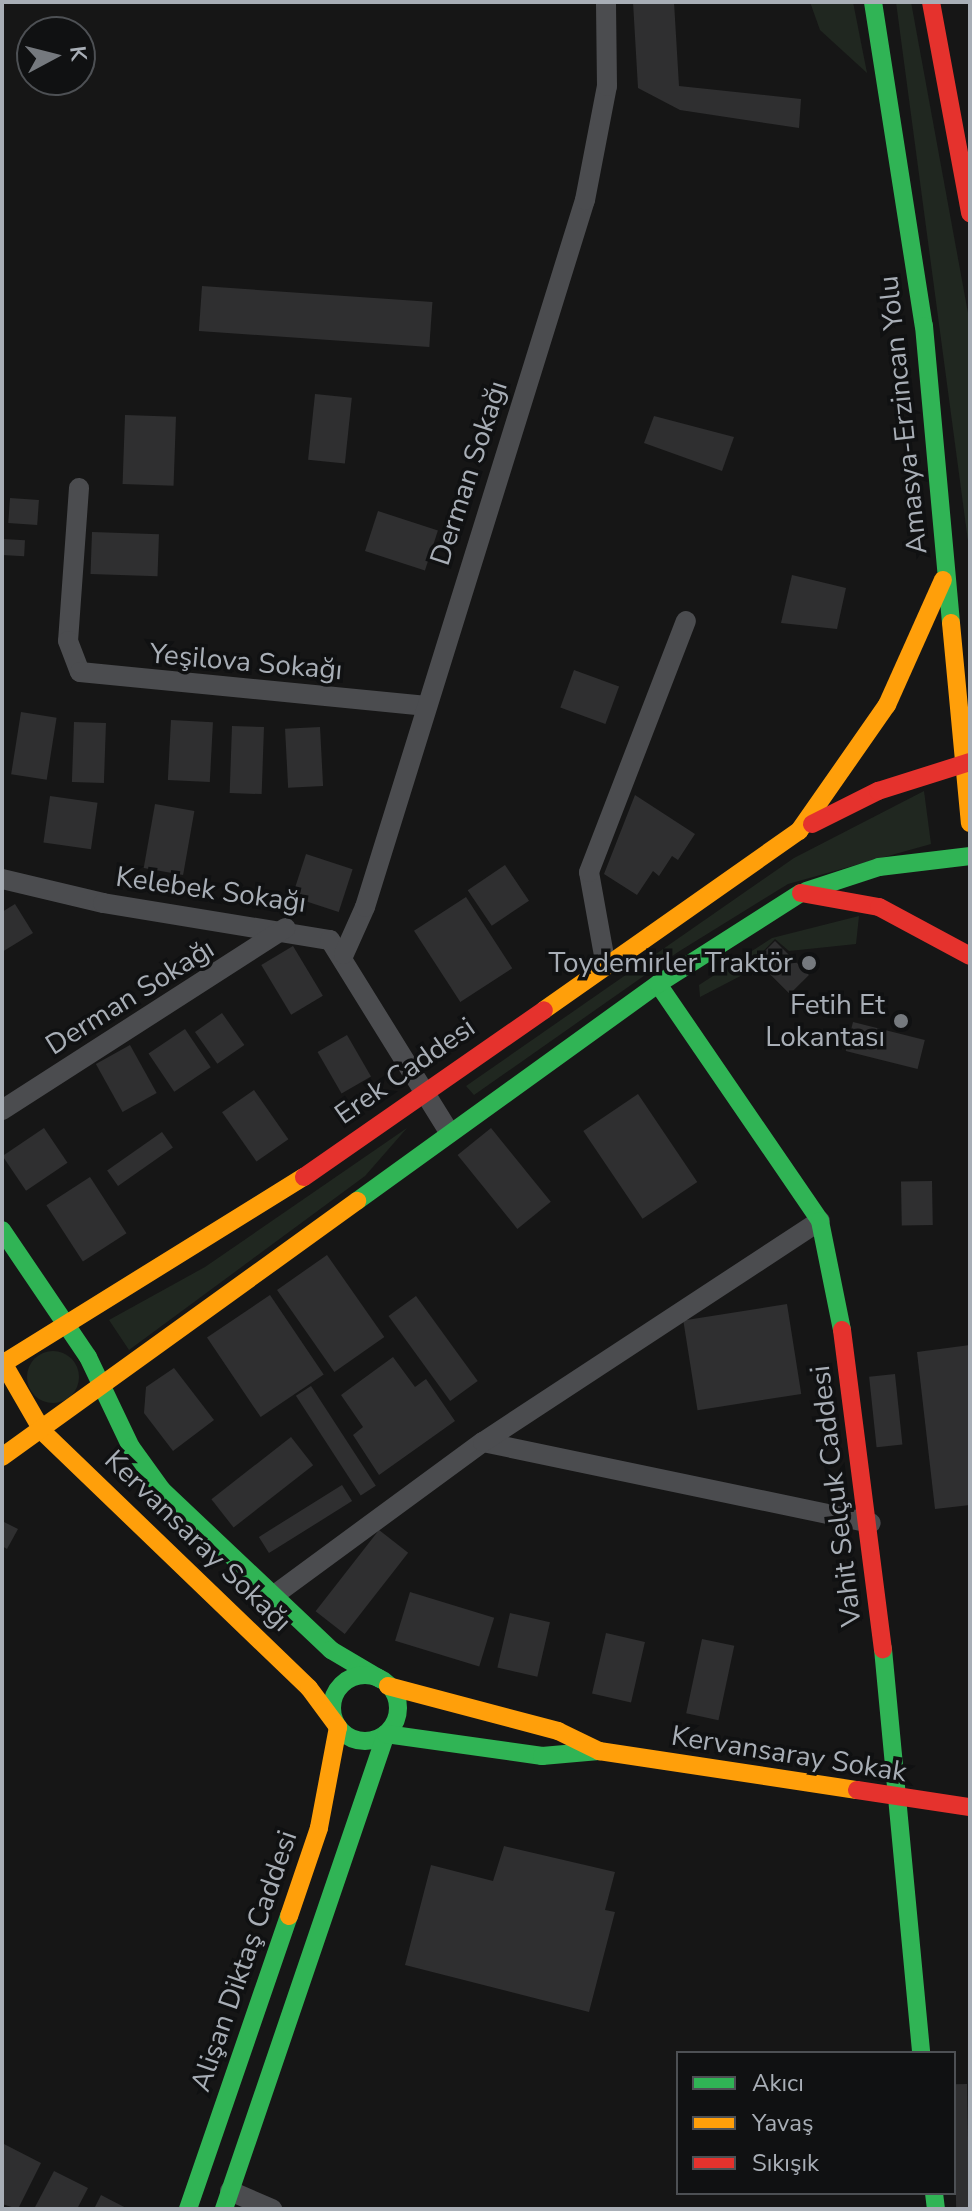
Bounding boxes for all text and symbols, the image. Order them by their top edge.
north arrow [16,16,96,96]
text: K [62,44,94,62]
street label: Amasya-Erzincan Yolu [872,274,934,556]
street label: Derman Sokağı [423,377,515,569]
street label: Yeşilova Sokağı [148,637,344,687]
street label: Kelebek Sokağı [114,860,308,920]
street label: Derman Sokağı [40,932,220,1062]
place label: Toydemirler Traktör [548,946,793,980]
marker: Toydemirler Traktör [800,954,818,972]
place label: Fetih Et Lokantası [765,988,885,1054]
street label: Erek Caddesi [329,1010,481,1132]
marker: Fetih Et Lokantası [892,1012,910,1030]
street label: Vahit Selçuk Caddesi [803,1364,869,1628]
street label: Kervansaray Sokağı [98,1443,298,1639]
street label: Kervansaray Sokak [669,1719,909,1789]
street label: Alişan Diktaş Caddesi [184,1826,304,2096]
legend [676,2051,956,2195]
text: Akıcı [752,2067,804,2099]
text: Yavaş [752,2107,813,2139]
text: Sıkışık [752,2147,819,2179]

